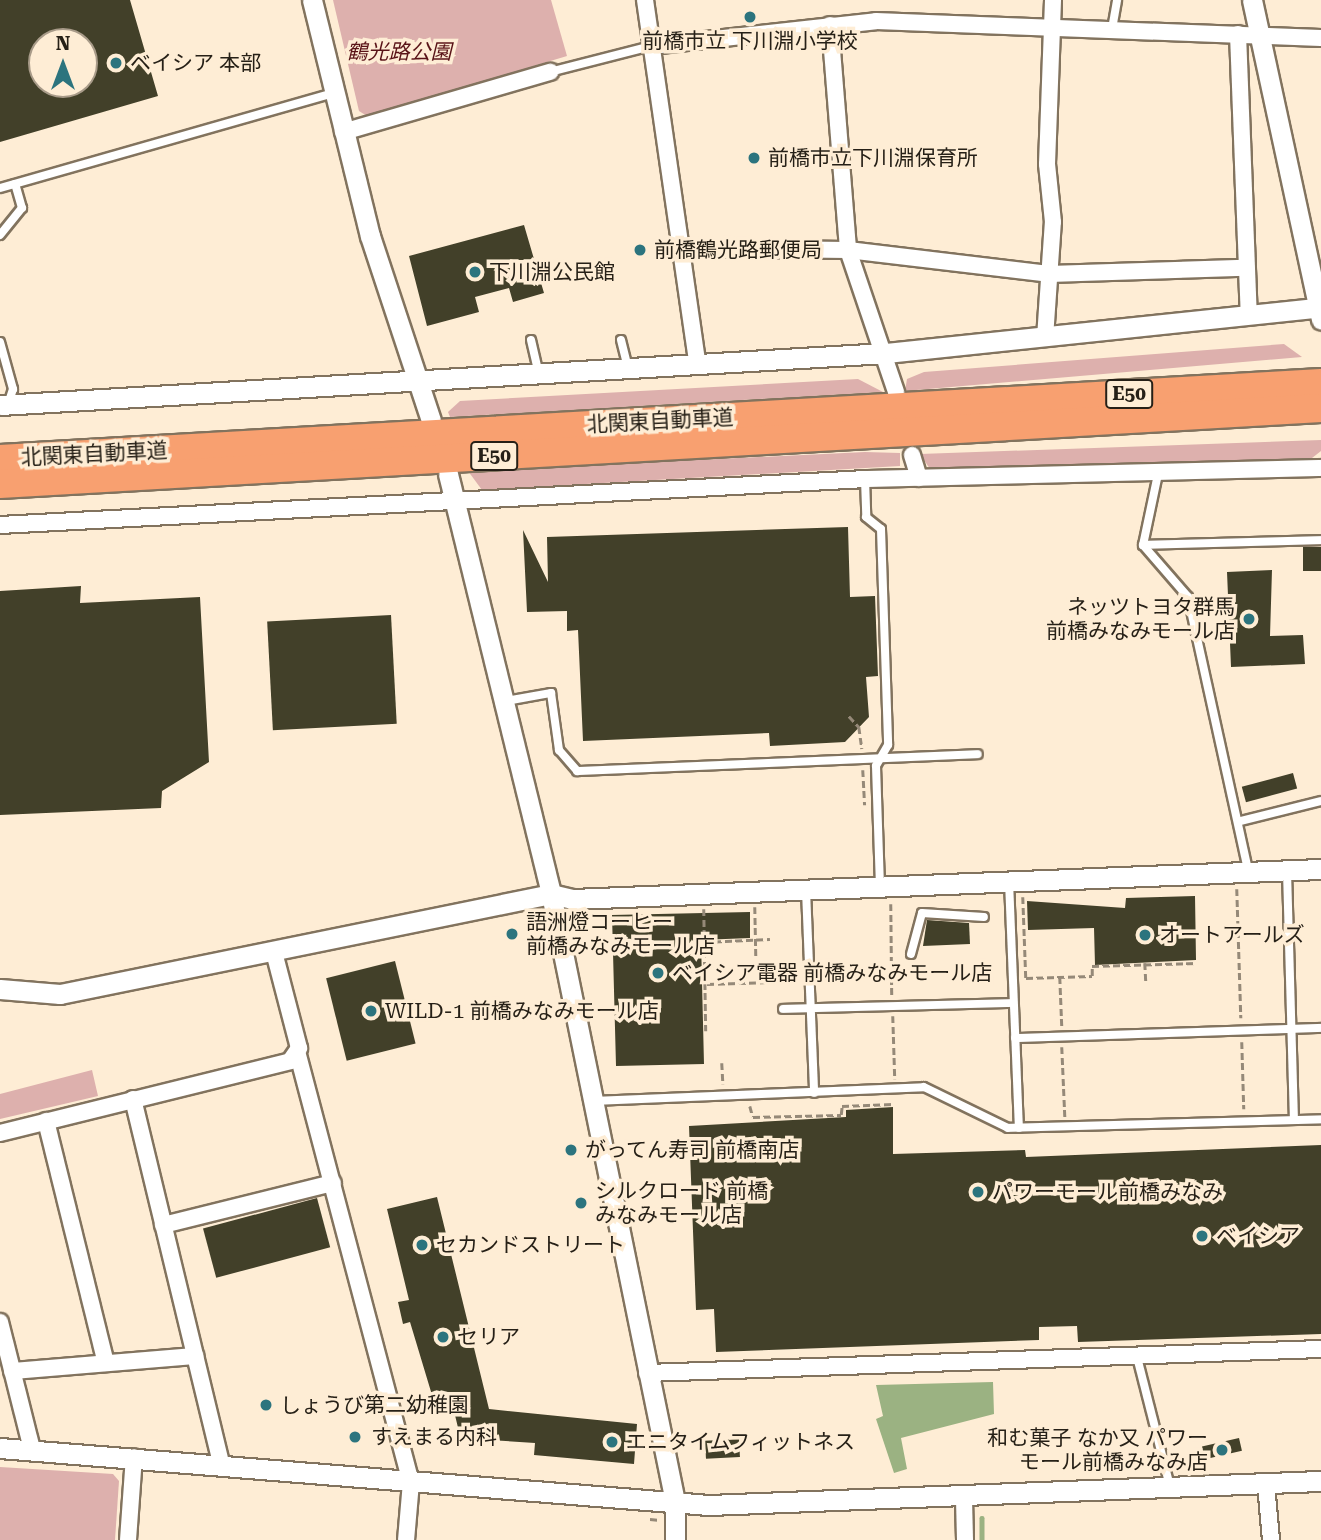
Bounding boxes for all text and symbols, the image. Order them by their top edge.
marker: 前橋市立 下川淵小学校 [742,9,758,25]
north arrow [28,28,98,98]
place label: 前橋市立 下川淵小学校 [642,28,858,54]
text: N [56,32,70,55]
park label: 鶴光路公園 [347,39,451,65]
place label: ベイシア 本部 [130,50,261,76]
marker: ベイシア 本部 [108,55,124,71]
place label: 前橋市立下川淵保育所 [768,145,978,171]
marker: 前橋市立下川淵保育所 [746,150,762,166]
place label: 前橋鶴光路郵便局 [654,237,822,263]
marker: 前橋鶴光路郵便局 [632,242,648,258]
place label: 下川淵公民館 [489,259,615,285]
marker: 下川淵公民館 [467,264,483,280]
road number: E50 [1104,378,1154,410]
street label: 北関東自動車道 [586,405,734,437]
street label: 北関東自動車道 [20,438,168,470]
road number: E50 [470,440,518,471]
place label: ネッツトヨタ群馬 前橋みなみモール店 [1046,594,1235,644]
marker: ネッツトヨタ群馬 前橋みなみモール店 [1241,611,1257,627]
place label: 語洲燈コーヒー 前橋みなみモール店 [526,909,715,959]
place label: オートアールズ [1159,922,1305,948]
marker: 語洲燈コーヒー 前橋みなみモール店 [504,926,520,942]
marker: オートアールズ [1137,927,1153,943]
place label: ベイシア電器 前橋みなみモール店 [672,960,992,986]
marker: ベイシア電器 前橋みなみモール店 [650,965,666,981]
place label: WILD-1 前橋みなみモール店 [385,998,659,1024]
marker: WILD-1 前橋みなみモール店 [363,1003,379,1019]
place label: がってん寿司 前橋南店 [585,1137,800,1163]
marker: がってん寿司 前橋南店 [563,1142,579,1158]
place label: シルクロード 前橋 みなみモール店 [595,1178,768,1228]
place label: パワーモール前橋みなみ [992,1179,1223,1205]
marker: パワーモール前橋みなみ [970,1184,986,1200]
marker: シルクロード 前橋 みなみモール店 [573,1195,589,1211]
place label: ベイシア [1216,1223,1300,1249]
marker: ベイシア [1194,1228,1210,1244]
place label: セカンドストリート [436,1232,625,1258]
marker: セカンドストリート [414,1237,430,1253]
place label: セリア [457,1324,520,1350]
marker: セリア [435,1329,451,1345]
place label: しょうび第二幼稚園 [280,1392,469,1418]
marker: しょうび第二幼稚園 [258,1397,274,1413]
place label: すえまる内科 [371,1424,497,1450]
place label: 和む菓子 なか又 パワー モール前橋みなみ店 [987,1425,1208,1475]
marker: すえまる内科 [345,1427,365,1447]
place label: エニタイムフィットネス [626,1429,857,1455]
marker: エニタイムフィットネス [604,1434,620,1450]
marker: 和む菓子 なか又 パワー モール前橋みなみ店 [1214,1442,1230,1458]

